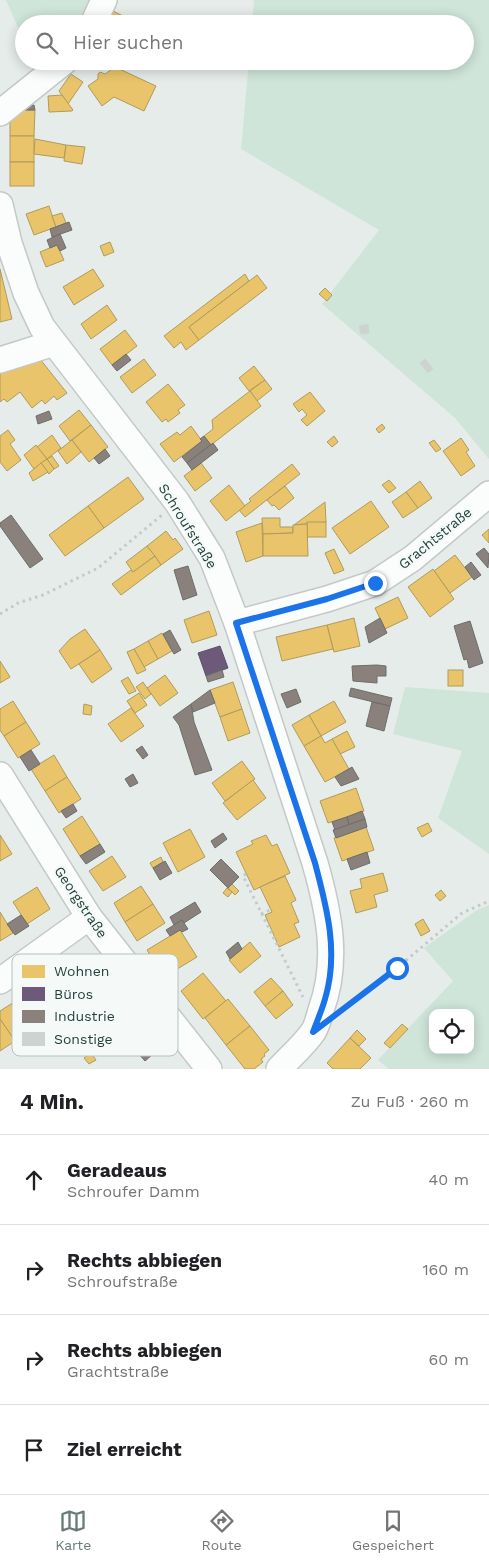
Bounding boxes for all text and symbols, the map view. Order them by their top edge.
search box [15,15,474,70]
icon: search [33,29,61,57]
text: Hier suchen [73,31,184,54]
street label: Schroufstraße [156,481,220,571]
street label: Grachtstraße [395,504,475,572]
route end [364,572,387,595]
street label: Georgstraße [51,863,111,941]
legend [12,954,178,1056]
route start [386,957,409,980]
text: Wohnen [54,963,109,979]
text: Büros [54,986,93,1002]
text: Industrie [54,1008,115,1024]
map controls [429,1009,474,1054]
button: locate [429,1009,474,1054]
text: Sonstige [54,1031,113,1047]
text: 4 Min. [20,1089,84,1114]
text: Zu Fuß · 260 m [351,1092,469,1111]
text: Geradeaus [67,1159,167,1182]
icon: ahead [20,1166,48,1194]
text: 40 m [429,1170,469,1189]
text: Schroufer Damm [67,1182,200,1201]
text: Rechts abbiegen [67,1249,222,1272]
icon: right [20,1256,48,1284]
text: 160 m [422,1260,469,1279]
text: Schroufstraße [67,1272,178,1291]
text: Rechts abbiegen [67,1339,222,1362]
icon: right [20,1346,48,1374]
text: 60 m [429,1350,469,1369]
text: Grachtstraße [67,1362,169,1381]
icon: arrive [20,1436,48,1464]
text: Ziel erreicht [67,1438,182,1461]
tab: Karte [55,1507,91,1553]
tab: Route [202,1507,242,1553]
tab: Gespeichert [352,1507,434,1553]

